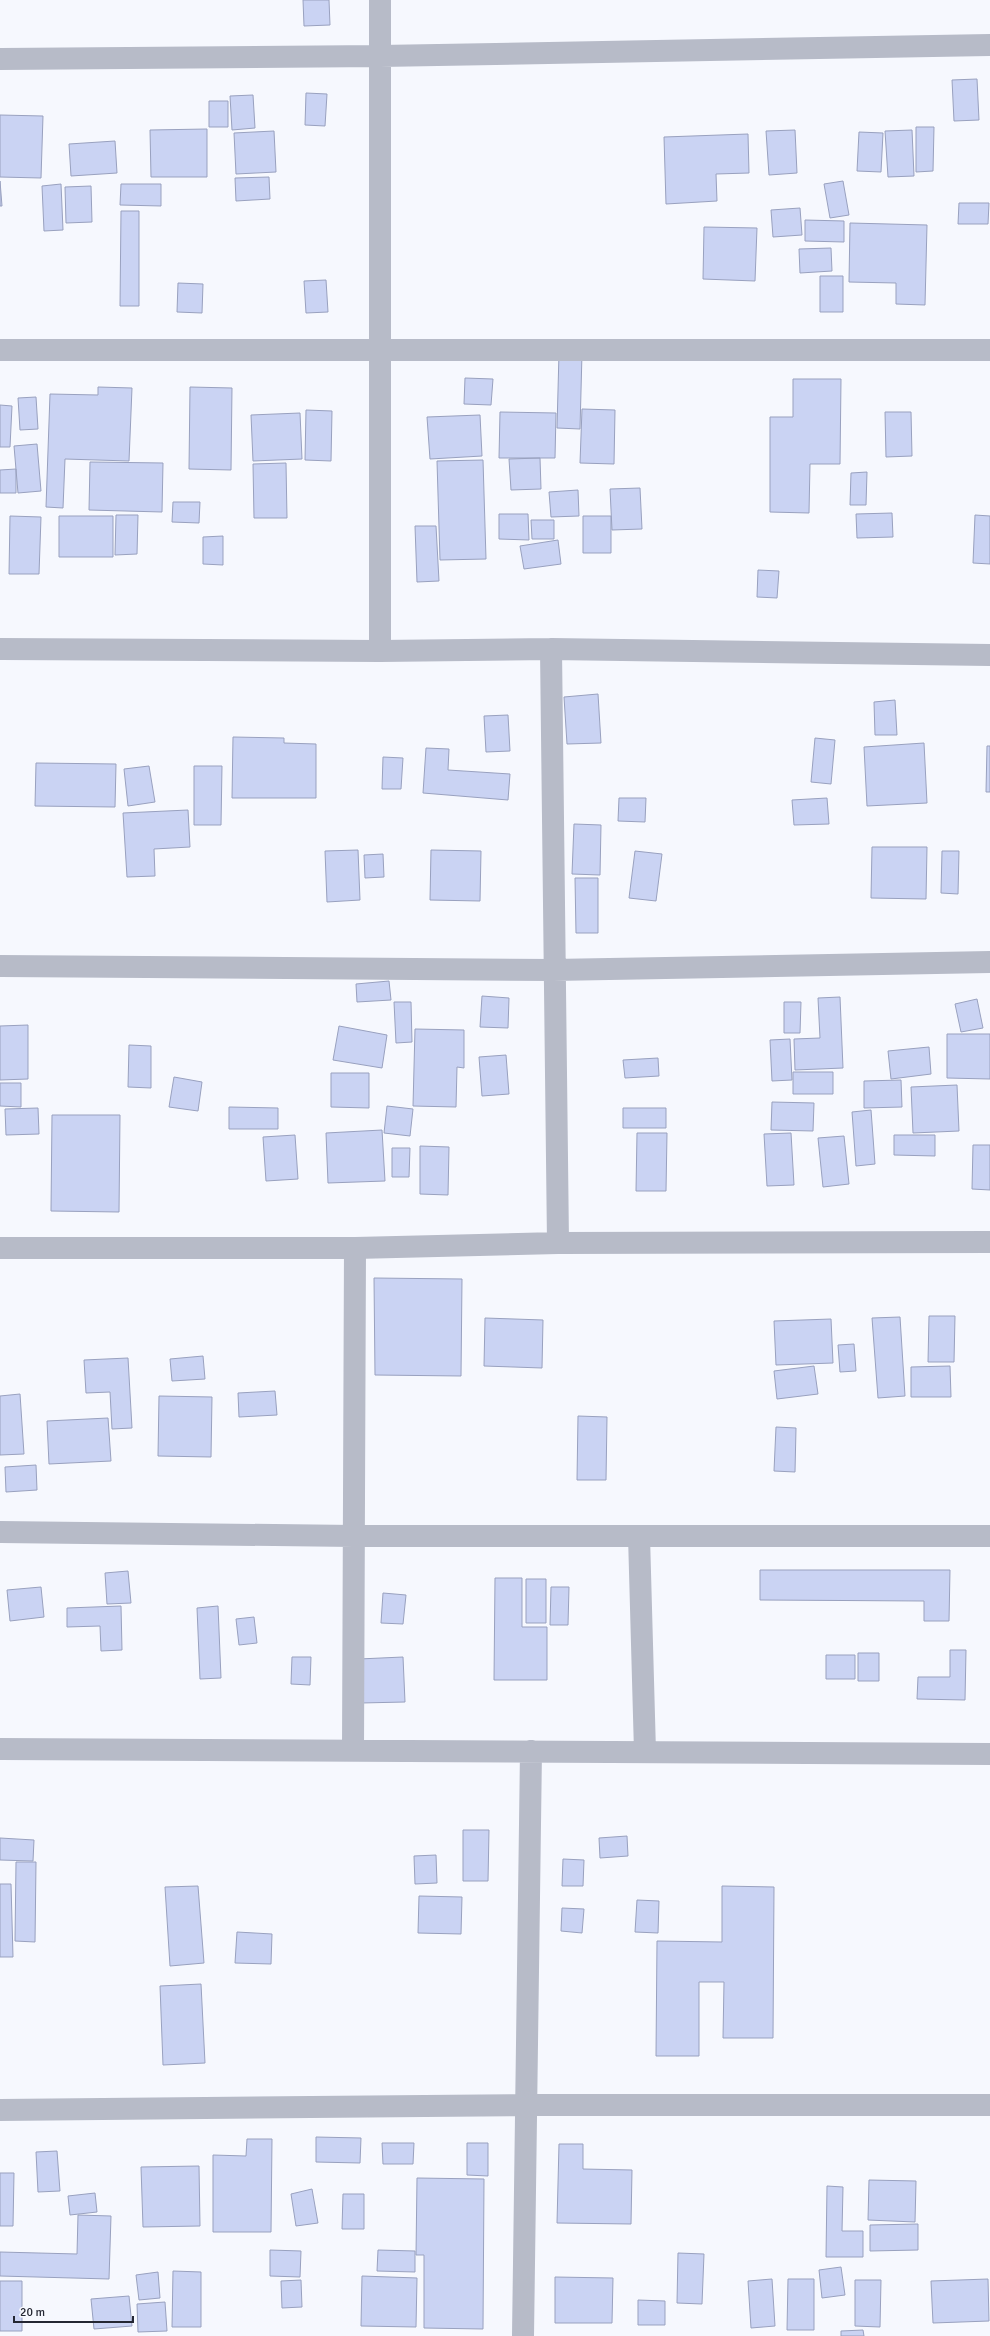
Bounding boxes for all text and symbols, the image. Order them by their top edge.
scale bar [14,2298,133,2324]
text: 20 m [20,2305,45,2320]

